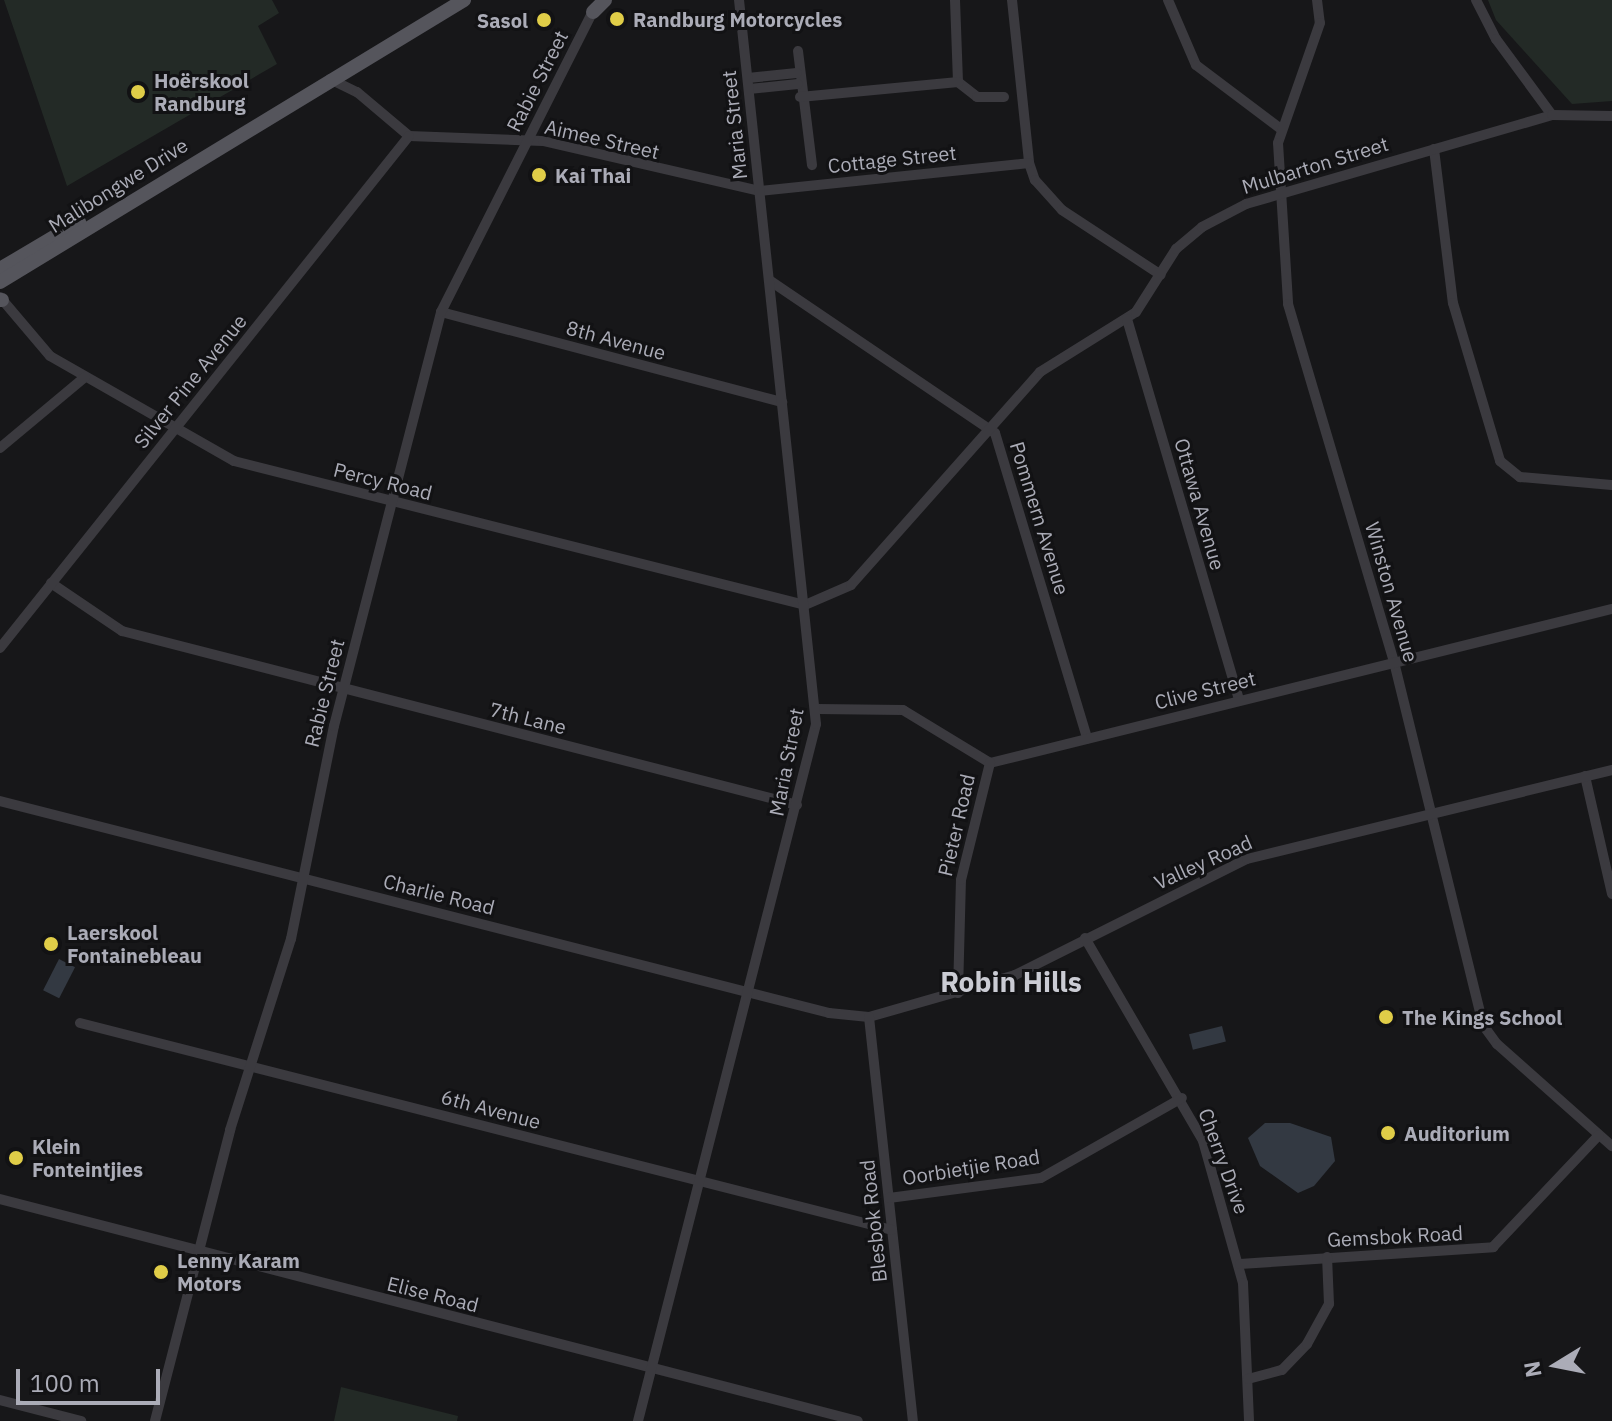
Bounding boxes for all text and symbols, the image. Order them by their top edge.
place label: Randburg Motorcycles [633,7,842,31]
place label: Sasol [477,8,528,32]
marker: Randburg Motorcycles [608,10,626,28]
marker: Sasol [535,11,553,29]
street label: Rabie Street [501,26,573,136]
place label: Hoërskool Randburg [154,68,249,115]
street label: Maria Street [716,69,752,181]
marker: Hoërskool Randburg [129,83,147,101]
street label: Aimee Street [542,114,662,164]
street label: Mulbarton Street [1239,131,1391,199]
street label: Malibongwe Drive [44,133,192,237]
street label: Cottage Street [827,140,957,178]
place label: Kai Thai [555,163,631,187]
marker: Kai Thai [530,166,548,184]
street label: Silver Pine Avenue [129,309,251,453]
street label: 8th Avenue [564,315,668,365]
street label: Ottawa Avenue [1170,435,1230,573]
street label: Pommern Avenue [1005,438,1075,598]
street label: Percy Road [331,457,435,505]
street label: Winston Avenue [1361,519,1423,665]
street label: Rabie Street [299,637,349,749]
street label: Clive Street [1152,666,1258,714]
street label: 7th Lane [487,697,569,739]
street label: Maria Street [764,706,808,818]
street label: Pieter Road [933,772,979,878]
street label: Valley Road [1150,830,1256,894]
street label: Charlie Road [381,869,497,919]
place label: Laerskool Fontainebleau [67,920,202,967]
marker: Laerskool Fontainebleau [42,935,60,953]
district label: Robin Hills [940,965,1082,999]
place label: The Kings School [1402,1005,1562,1029]
marker: The Kings School [1377,1008,1395,1026]
street label: 6th Avenue [439,1084,543,1134]
street label: Cherry Drive [1194,1105,1254,1217]
place label: Auditorium [1404,1121,1510,1145]
marker: Auditorium [1379,1124,1397,1142]
place label: Klein Fonteintjies [32,1134,143,1181]
street label: Oorbietjie Road [900,1144,1042,1190]
marker: Klein Fonteintjies [7,1149,25,1167]
street label: Blesbok Road [855,1158,891,1284]
street label: Gemsbok Road [1326,1220,1464,1252]
place label: Lenny Karam Motors [177,1248,300,1295]
marker: Lenny Karam Motors [152,1263,170,1281]
street label: Elise Road [385,1271,481,1317]
north arrow [1516,1325,1596,1405]
scale bar [20,1353,164,1403]
text: N [1516,1359,1548,1380]
text: 100 m [30,1367,100,1399]

